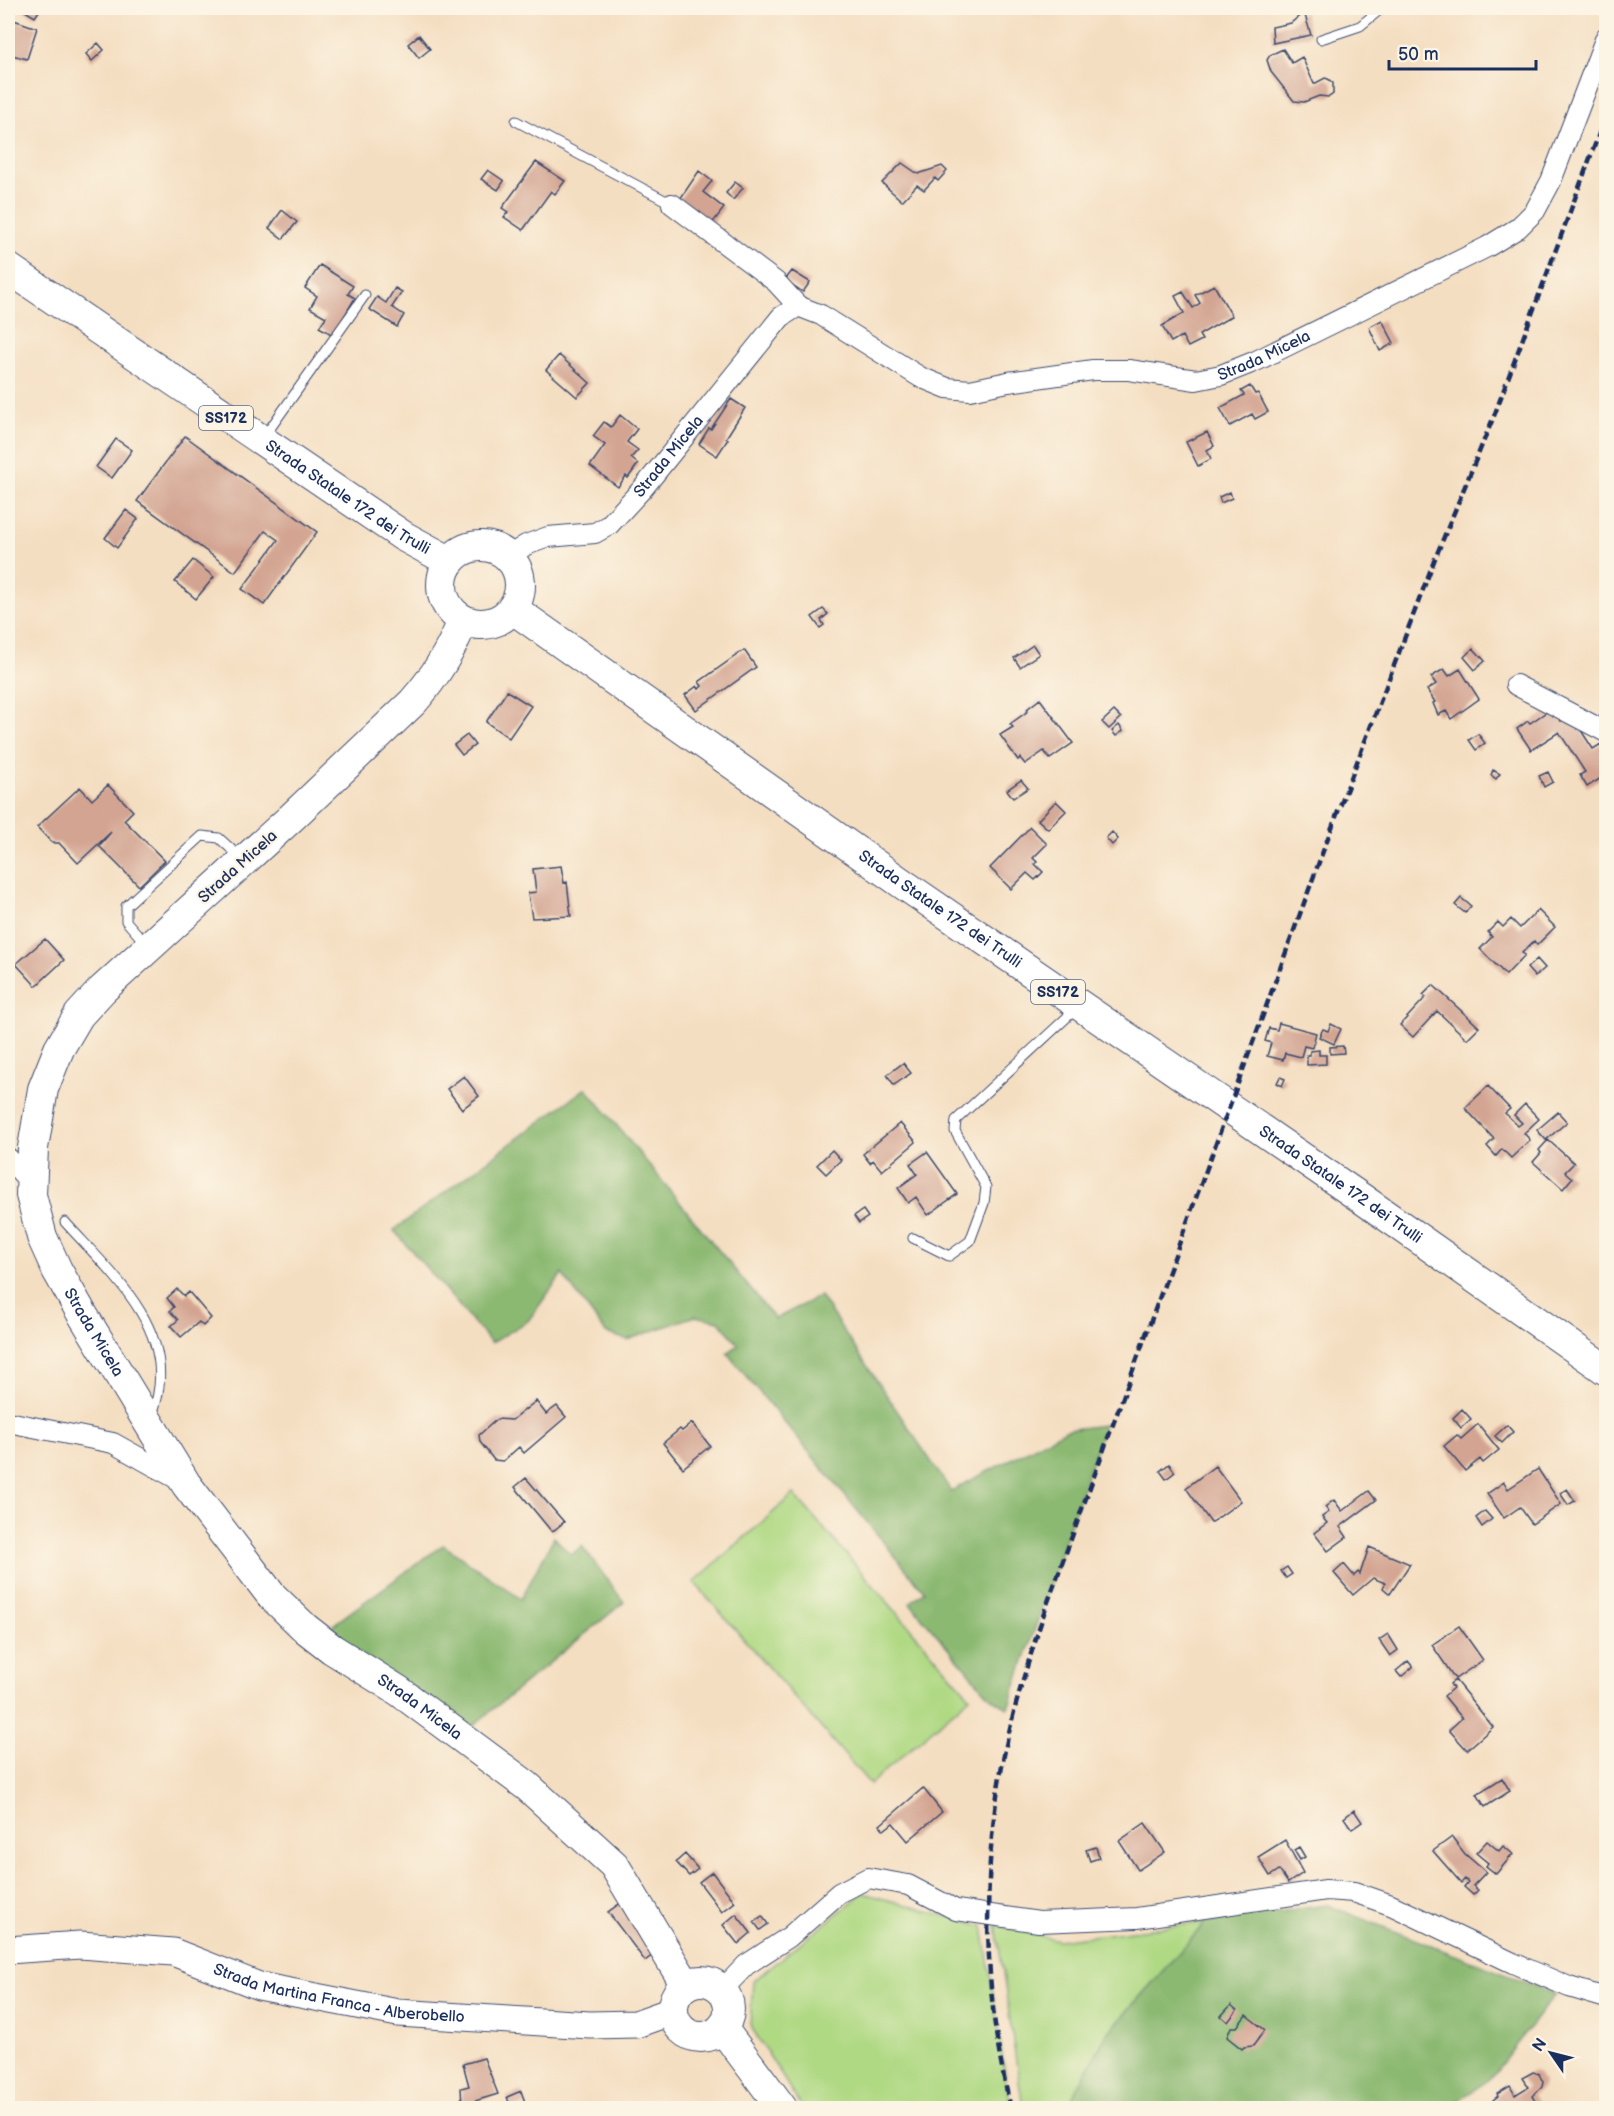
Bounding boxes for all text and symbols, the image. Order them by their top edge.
scale bar [1389,33,1536,71]
text: 50 m [1398,44,1439,65]
street label: Strada Micela [1215,326,1313,385]
road number: SS172 [199,406,253,430]
street label: Strada Micela [630,412,707,501]
street label: Strada Statale 172 dei Trulli [262,436,434,558]
street label: Strada Micela [195,827,281,907]
street label: Strada Statale 172 dei Trulli [855,846,1025,972]
road number: SS172 [1031,980,1085,1004]
street label: Strada Statale 172 dei Trulli [1255,1121,1426,1247]
street label: Strada Micela [60,1285,128,1380]
street label: Strada Micela [374,1670,466,1744]
street label: Strada Martina Franca - Alberobello [211,1959,465,2027]
north arrow [1521,2023,1581,2083]
text: N [1529,2035,1551,2056]

